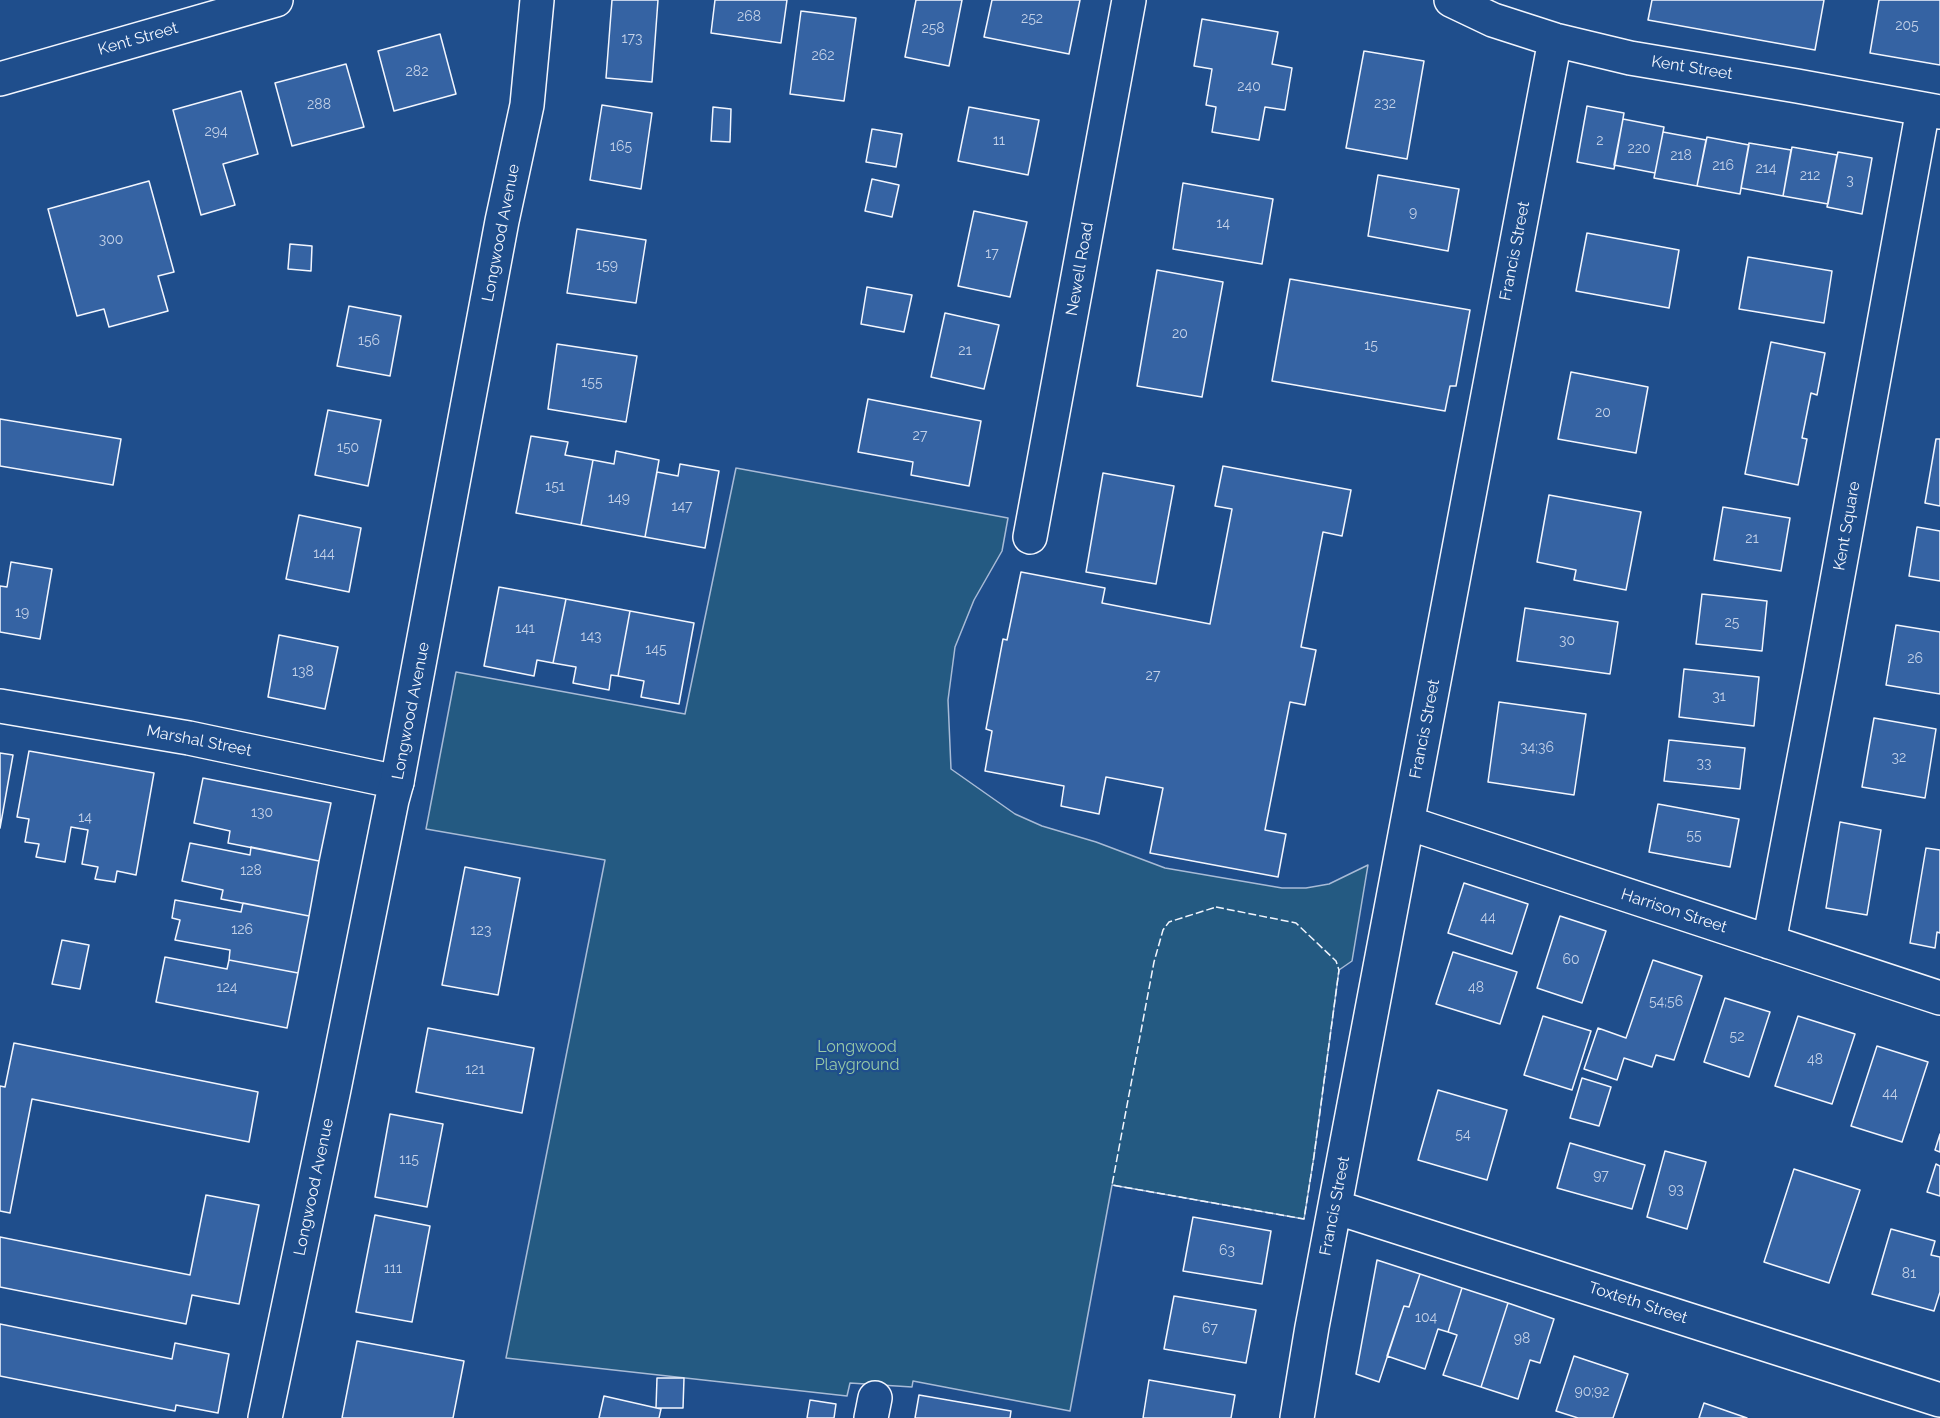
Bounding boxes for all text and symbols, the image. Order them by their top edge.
house number: 268 [737,9,761,25]
house number: 252 [1021,11,1043,27]
street label: Kent Street [96,18,180,60]
house number: 205 [1895,18,1919,34]
house number: 258 [921,21,945,37]
house number: 173 [622,31,642,47]
house number: 262 [811,48,835,64]
street label: Kent Street [1650,52,1734,84]
house number: 282 [406,64,428,80]
house number: 240 [1237,79,1261,95]
house number: 232 [1374,96,1396,112]
house number: 288 [307,97,331,113]
house number: 294 [204,124,228,140]
house number: 11 [993,133,1005,149]
house number: 2 [1596,133,1604,149]
house number: 165 [610,139,632,155]
house number: 220 [1627,141,1651,157]
house number: 218 [1670,148,1692,164]
house number: 216 [1712,158,1734,174]
house number: 214 [1756,161,1776,177]
street label: Longwood Avenue [478,163,524,303]
house number: 212 [1800,168,1820,184]
house number: 3 [1846,173,1854,189]
street label: Francis Street [1496,200,1534,302]
house number: 9 [1409,205,1417,221]
house number: 14 [1216,216,1230,232]
street label: Newell Road [1062,221,1098,317]
house number: 300 [99,232,123,248]
house number: 17 [985,246,999,262]
house number: 159 [596,258,618,274]
house number: 20 [1172,326,1188,342]
house number: 156 [358,333,380,349]
house number: 15 [1364,338,1378,354]
house number: 21 [958,343,972,359]
house number: 155 [581,375,603,391]
house number: 20 [1595,405,1611,421]
house number: 27 [913,428,927,444]
house number: 150 [337,440,359,456]
house number: 151 [545,479,565,495]
street label: Kent Square [1830,480,1864,572]
house number: 149 [608,491,630,507]
house number: 147 [671,499,693,515]
house number: 21 [1745,531,1759,547]
house number: 144 [313,546,335,562]
house number: 19 [15,605,29,621]
house number: 25 [1725,615,1739,631]
house number: 141 [515,621,535,637]
house number: 143 [580,629,602,645]
house number: 30 [1559,633,1575,649]
street label: Longwood Avenue [388,641,434,781]
house number: 145 [645,642,667,658]
house number: 26 [1907,651,1923,667]
house number: 138 [292,664,314,680]
house number: 27 [1146,668,1160,684]
street label: Francis Street [1406,678,1444,780]
house number: 31 [1712,689,1726,705]
street label: Marshal Street [145,721,253,761]
house number: 34;36 [1520,740,1554,756]
house number: 32 [1892,750,1906,766]
house number: 33 [1697,756,1711,772]
house number: 130 [251,805,273,821]
house number: 14 [78,810,92,826]
house number: 55 [1686,828,1702,844]
house number: 128 [240,863,262,879]
street label: Harrison Street [1619,885,1729,937]
house number: 44 [1480,910,1496,926]
house number: 126 [231,922,253,938]
house number: 123 [471,923,491,939]
house number: 60 [1562,952,1580,968]
house number: 124 [217,980,237,996]
house number: 48 [1468,980,1484,996]
house number: 54;56 [1649,994,1683,1010]
house number: 52 [1730,1029,1744,1045]
park label: Longwood Playground [815,1037,899,1075]
house number: 48 [1807,1052,1823,1068]
house number: 121 [465,1062,485,1078]
house number: 44 [1882,1086,1898,1102]
street label: Longwood Avenue [290,1117,338,1257]
house number: 54 [1455,1127,1471,1143]
house number: 115 [399,1152,419,1168]
street label: Francis Street [1316,1155,1354,1257]
house number: 97 [1593,1168,1609,1184]
house number: 93 [1668,1182,1684,1198]
house number: 63 [1219,1243,1235,1259]
house number: 111 [384,1261,402,1277]
house number: 81 [1902,1266,1916,1282]
street label: Toxteth Street [1586,1278,1690,1328]
house number: 104 [1415,1310,1437,1326]
house number: 67 [1202,1321,1218,1337]
house number: 98 [1514,1331,1530,1347]
house number: 90;92 [1574,1384,1610,1400]

